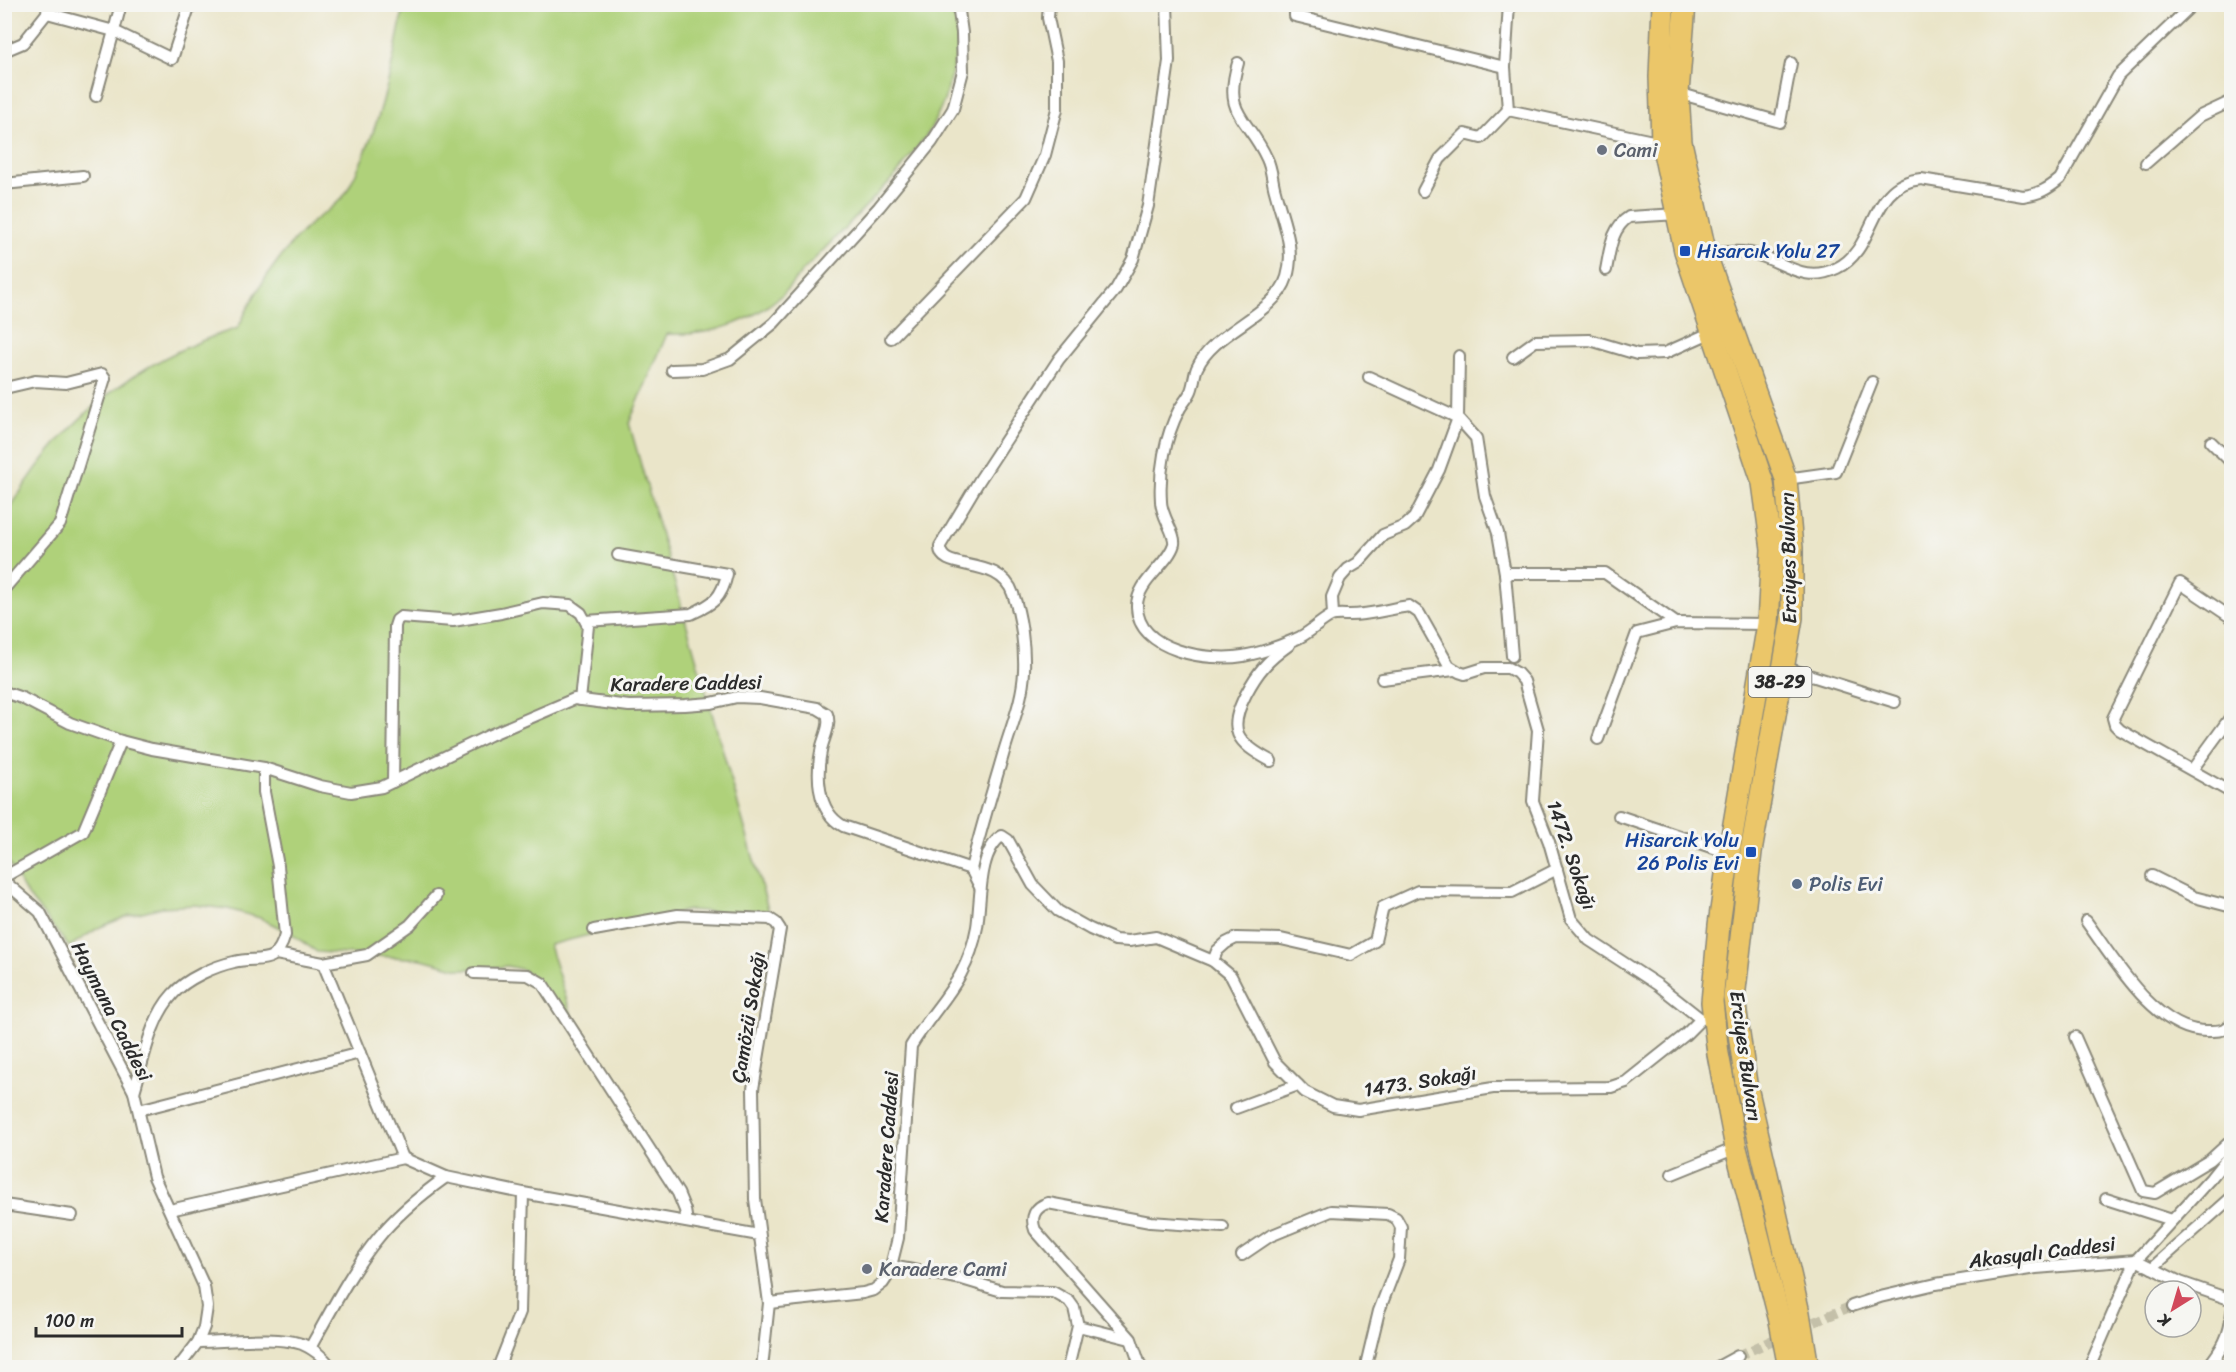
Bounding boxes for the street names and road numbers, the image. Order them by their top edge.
street label: Erciyes Bulvarı [1770,492,1807,624]
street label: Karadere Caddesi [610,665,763,702]
road number: 38-29 [1748,667,1812,697]
street label: 1472. Sokağı [1536,795,1607,915]
street label: Haymana Caddesi [61,935,162,1088]
street label: Çamözü Sokağı [721,949,776,1085]
street label: Erciyes Bulvarı [1719,988,1772,1124]
street label: 1473. Sokağı [1361,1055,1479,1108]
street label: Karadere Caddesi [864,1069,909,1224]
street label: Akasyalı Caddesi [1966,1226,2118,1279]

